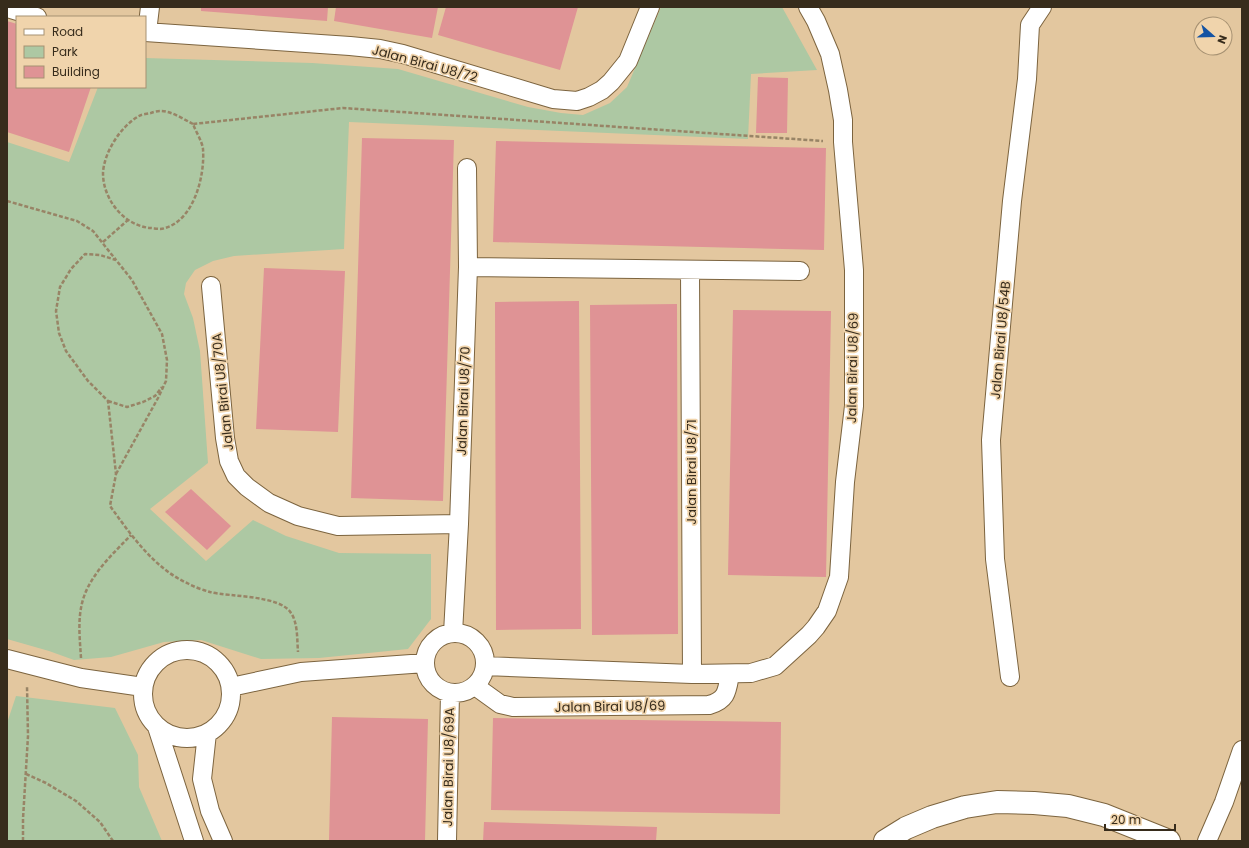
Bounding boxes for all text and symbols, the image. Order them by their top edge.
legend [16,16,146,88]
north arrow [1193,16,1233,56]
text: Road [52,23,83,40]
text: N [1213,33,1231,46]
street label: Jalan Birai U8/72 [370,40,480,87]
text: Park [52,43,79,60]
text: Building [52,63,100,80]
street label: Jalan Birai U8/54B [986,280,1015,400]
street label: Jalan Birai U8/69 [842,313,863,423]
street label: Jalan Birai U8/70A [207,332,238,452]
street label: Jalan Birai U8/70 [452,346,475,456]
street label: Jalan Birai U8/71 [682,419,701,525]
street label: Jalan Birai U8/69 [555,696,665,717]
street label: Jalan Birai U8/69A [438,707,459,827]
scale bar [1105,806,1175,832]
text: 20 m [1111,811,1141,828]

